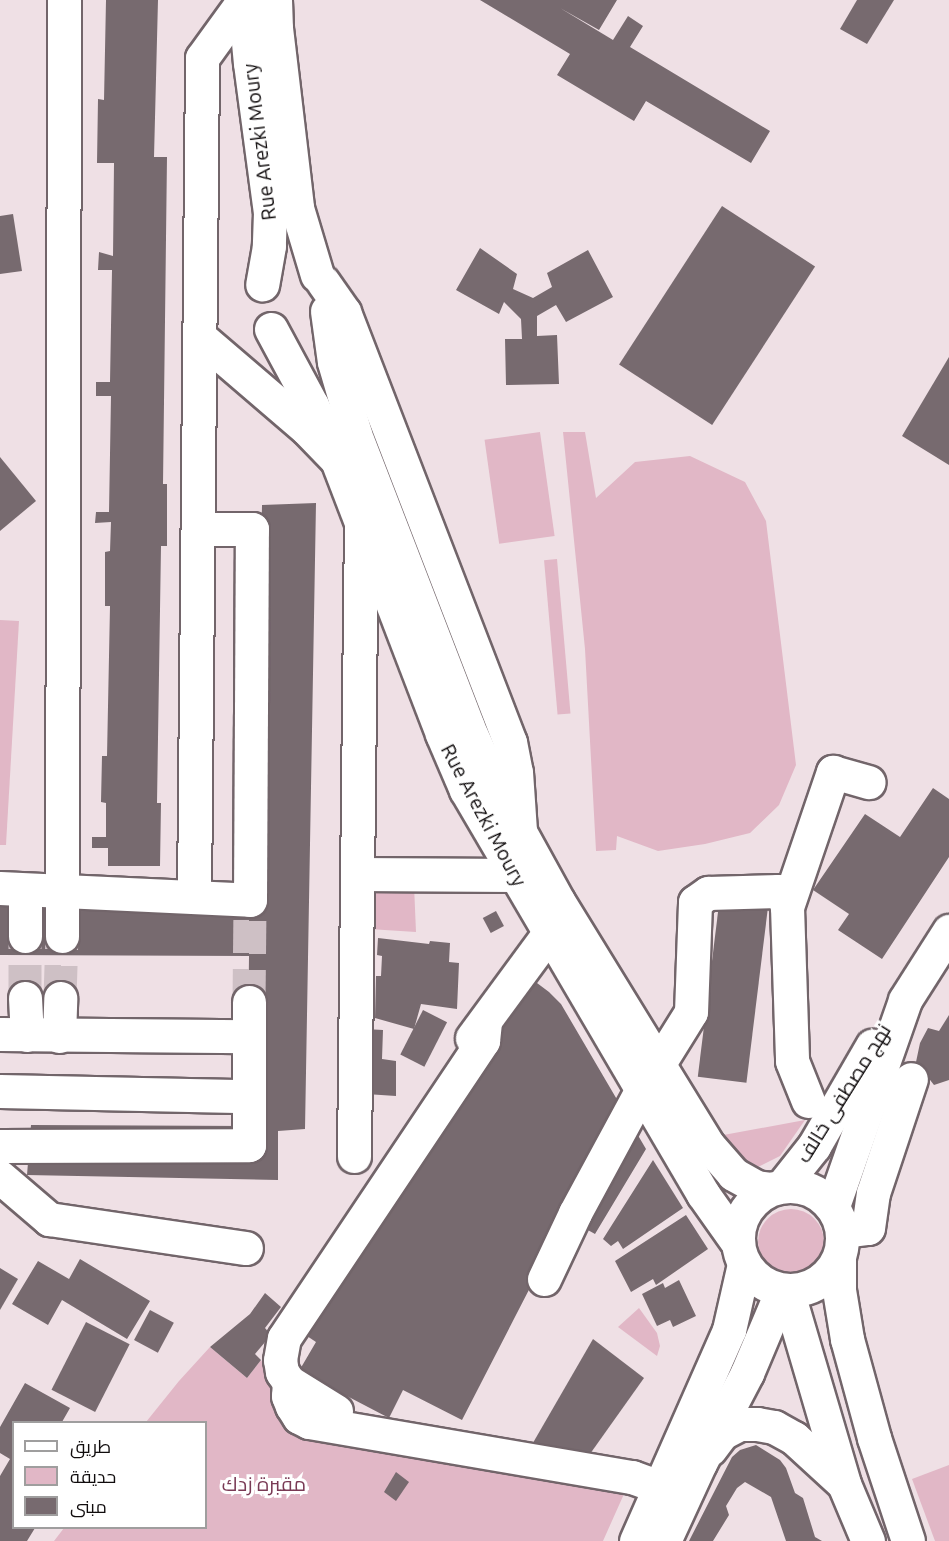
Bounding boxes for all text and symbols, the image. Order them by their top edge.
street label: Rue Arezki Moury [237,62,281,222]
street label: Rue Arezki Moury [436,740,532,890]
street label: نهج مصطفى خالف [791,1019,895,1167]
legend [12,1421,207,1529]
text: طريق [70,1436,111,1456]
text: حديقة [70,1466,116,1486]
park label: مقبرة زدك [222,1471,306,1495]
text: مبنى [70,1496,107,1516]

